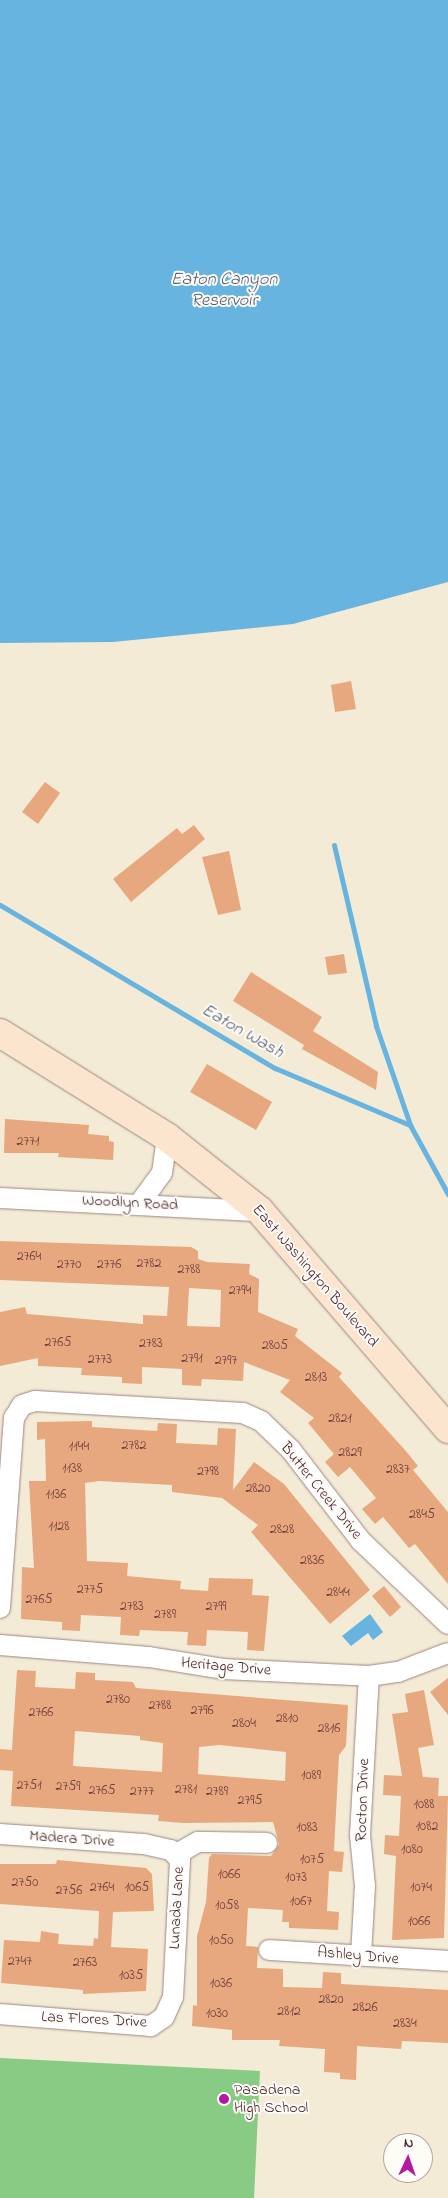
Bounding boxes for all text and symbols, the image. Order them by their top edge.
water label: Eaton Canyon Reservoir [171,270,277,312]
water label: Eaton Wash [197,1000,287,1064]
house number: 2771 [17,1134,39,1150]
street label: Woodlyn Road [81,1191,179,1215]
street label: East Washington Boulevard [248,1201,382,1351]
house number: 2764 [17,1249,41,1265]
house number: 2782 [137,1256,161,1272]
house number: 2770 [57,1257,81,1273]
house number: 2776 [97,1257,121,1273]
house number: 2788 [177,1262,201,1278]
house number: 2794 [229,1283,251,1299]
house number: 2765 [45,1335,71,1351]
house number: 2783 [139,1336,163,1352]
house number: 2805 [262,1338,288,1354]
house number: 2791 [181,1351,203,1367]
house number: 2773 [88,1352,112,1368]
house number: 2797 [215,1353,237,1369]
house number: 2813 [305,1370,327,1386]
house number: 2821 [328,1411,352,1427]
house number: 2782 [122,1438,146,1454]
house number: 1144 [69,1439,89,1455]
street label: Butter Creek Drive [276,1439,366,1543]
house number: 2829 [338,1445,362,1461]
house number: 1138 [62,1461,82,1477]
house number: 2837 [386,1462,410,1478]
house number: 2798 [197,1464,219,1480]
house number: 2820 [245,1481,271,1497]
house number: 1136 [46,1487,66,1503]
house number: 2845 [409,1507,435,1523]
house number: 1128 [48,1519,70,1535]
house number: 2828 [270,1522,294,1538]
house number: 2836 [300,1553,324,1569]
house number: 2775 [77,1582,103,1598]
house number: 2844 [326,1585,350,1601]
house number: 2765 [26,1592,52,1608]
house number: 2783 [120,1599,144,1615]
house number: 2799 [205,1599,227,1615]
house number: 2789 [154,1607,176,1623]
street label: Heritage Drive [180,1654,272,1680]
house number: 2780 [106,1692,130,1708]
house number: 2788 [148,1698,172,1714]
house number: 2796 [190,1703,214,1719]
house number: 2766 [28,1705,54,1721]
house number: 2810 [276,1711,298,1727]
house number: 2804 [232,1716,256,1732]
house number: 2816 [318,1721,340,1737]
street label: Rocton Drive [352,1758,374,1842]
house number: 1089 [301,1768,321,1784]
house number: 2751 [16,1778,42,1794]
house number: 2759 [56,1779,80,1795]
house number: 2781 [175,1782,197,1798]
house number: 2765 [89,1783,115,1799]
house number: 2777 [130,1784,154,1800]
house number: 2789 [206,1784,228,1800]
house number: 2795 [238,1793,262,1809]
house number: 1088 [414,1797,434,1813]
house number: 1082 [416,1819,438,1835]
house number: 1083 [296,1820,318,1836]
street label: Madera Drive [29,1826,115,1852]
house number: 1080 [401,1842,423,1858]
house number: 1075 [300,1852,324,1868]
street label: Lunada Lane [165,1866,189,1950]
house number: 1066 [218,1867,240,1883]
house number: 1073 [285,1870,307,1886]
house number: 2750 [12,1875,38,1891]
house number: 2764 [90,1880,114,1896]
house number: 1065 [125,1880,149,1896]
house number: 1074 [410,1880,432,1896]
house number: 2756 [56,1883,82,1899]
house number: 1067 [290,1894,312,1910]
house number: 1058 [215,1898,239,1914]
house number: 1066 [408,1914,430,1930]
house number: 1050 [209,1933,233,1949]
street label: Ashley Drive [316,1943,400,1969]
house number: 2747 [8,1954,32,1970]
house number: 2763 [73,1955,97,1971]
house number: 1035 [119,1968,143,1984]
house number: 1036 [210,1976,232,1992]
house number: 2820 [318,1992,344,2008]
house number: 2826 [352,2000,378,2016]
house number: 2812 [277,2004,301,2020]
house number: 1030 [206,2006,228,2022]
street label: Las Flores Drive [41,2008,147,2032]
house number: 2834 [393,2016,417,2032]
place label: Pasadena High School [234,2080,308,2118]
marker: Pasadena High School [218,2093,230,2105]
north arrow [383,2133,433,2183]
text: N [403,2133,414,2154]

